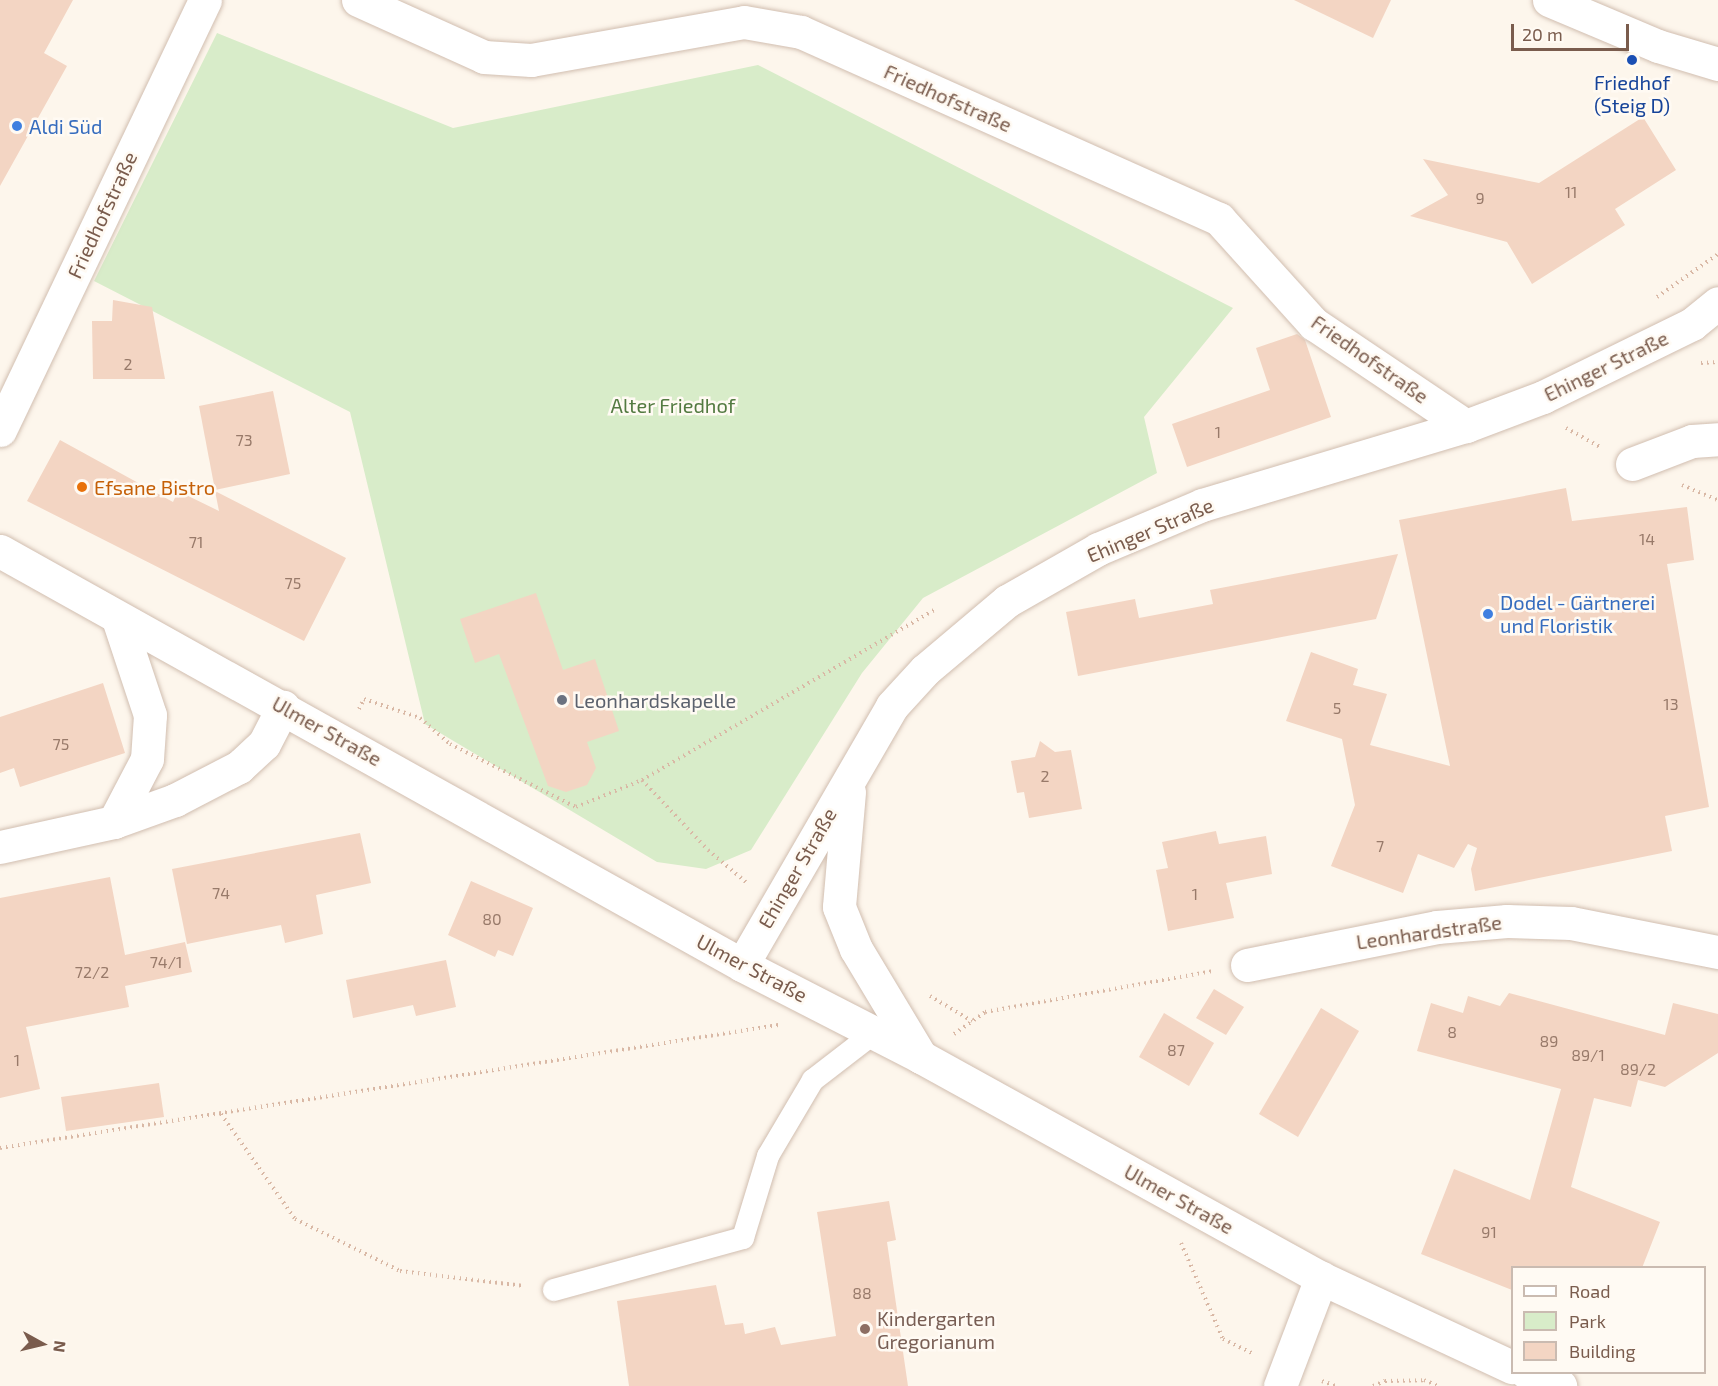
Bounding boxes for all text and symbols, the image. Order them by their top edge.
scale bar [1514,12,1632,50]
text: 20 m [1522,23,1563,45]
marker: Friedhof (Steig D) [1625,53,1639,67]
street label: Friedhofstraße [880,59,1016,137]
place label: Friedhof (Steig D) [1594,70,1670,117]
place label: Aldi Süd [29,114,102,138]
marker: Aldi Süd [10,119,24,133]
street label: Friedhofstraße [62,148,142,282]
house number: 11 [1565,182,1577,202]
house number: 9 [1475,188,1485,208]
street label: Friedhofstraße [1307,310,1433,408]
street label: Ehinger Straße [1540,325,1672,407]
house number: 2 [124,354,132,374]
park label: Alter Friedhof [610,393,736,417]
house number: 1 [1215,422,1221,442]
house number: 73 [235,430,253,450]
place label: Efsane Bistro [94,475,215,499]
marker: Efsane Bistro [75,480,89,494]
street label: Ehinger Straße [1083,492,1217,568]
house number: 14 [1639,529,1655,549]
house number: 71 [189,532,203,552]
house number: 75 [285,573,301,593]
place label: Dodel - Gärtnerei und Floristik [1500,590,1656,637]
marker: Dodel - Gärtnerei und Floristik [1481,607,1495,621]
place label: Leonhardskapelle [574,688,736,712]
street label: Ulmer Straße [268,691,386,771]
marker: Leonhardskapelle [555,693,569,707]
house number: 13 [1663,694,1679,714]
house number: 5 [1333,698,1341,718]
house number: 75 [53,734,69,754]
house number: 2 [1041,766,1049,786]
street label: Ehinger Straße [753,803,841,933]
house number: 7 [1376,836,1384,856]
house number: 74 [212,883,230,903]
house number: 1 [1192,884,1198,904]
house number: 80 [482,909,502,929]
street label: Leonhardstraße [1355,910,1503,954]
street label: Ulmer Straße [693,929,811,1007]
house number: 74/1 [150,952,182,972]
house number: 72/2 [75,962,109,982]
house number: 8 [1447,1022,1457,1042]
house number: 89 [1540,1031,1558,1051]
house number: 87 [1167,1040,1185,1060]
house number: 89/1 [1571,1045,1605,1065]
house number: 1 [14,1050,20,1070]
house number: 89/2 [1620,1059,1656,1079]
street label: Ulmer Straße [1120,1159,1238,1239]
house number: 91 [1481,1222,1497,1242]
legend [1511,1266,1706,1374]
text: Road [1569,1280,1610,1302]
house number: 88 [852,1283,872,1303]
place label: Kindergarten Gregorianum [877,1306,996,1353]
text: Park [1569,1310,1606,1332]
north arrow [12,1314,72,1374]
marker: Kindergarten Gregorianum [858,1322,872,1336]
text: N [50,1340,71,1354]
text: Building [1569,1340,1636,1362]

